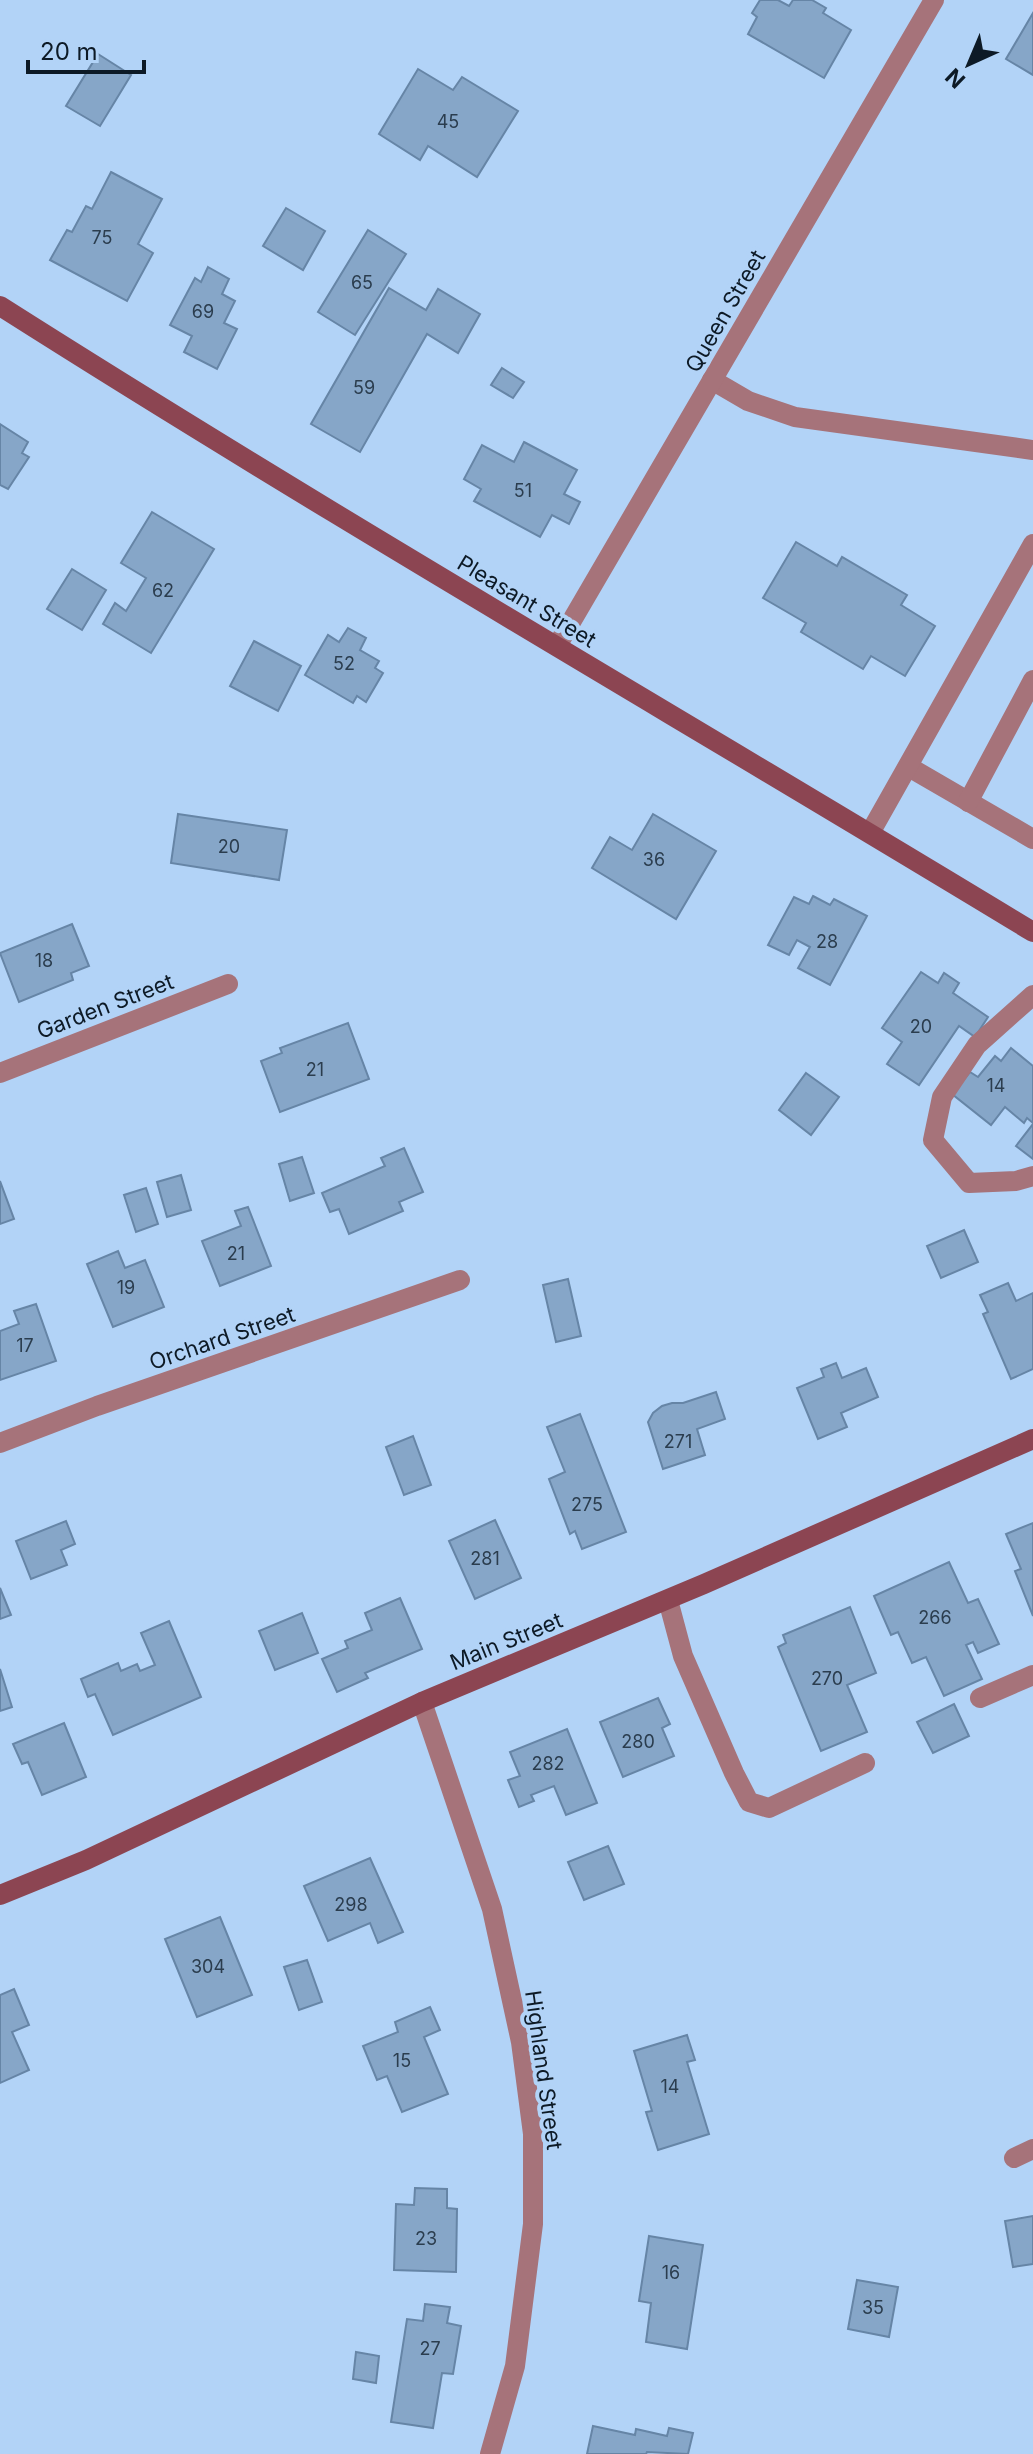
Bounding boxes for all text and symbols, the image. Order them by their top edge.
scale bar [28,24,144,74]
north arrow [929,24,1009,104]
text: 20 m [40,37,98,66]
text: N [940,63,970,94]
house number: 45 [437,111,459,132]
house number: 75 [92,227,112,248]
street label: Queen Street [680,245,770,377]
house number: 65 [351,272,373,293]
house number: 69 [192,301,214,322]
house number: 59 [353,377,375,398]
house number: 51 [514,480,532,501]
street label: Pleasant Street [453,549,601,653]
house number: 62 [152,580,174,601]
house number: 52 [333,653,355,674]
house number: 20 [218,836,240,857]
house number: 36 [643,849,665,870]
house number: 28 [816,931,838,952]
house number: 18 [35,950,53,971]
street label: Garden Street [33,968,177,1044]
house number: 20 [910,1016,932,1037]
house number: 21 [306,1059,324,1080]
house number: 14 [987,1075,1005,1096]
house number: 21 [227,1243,245,1264]
house number: 19 [117,1277,135,1298]
street label: Orchard Street [146,1301,298,1375]
house number: 17 [16,1335,34,1356]
house number: 271 [664,1431,692,1452]
house number: 275 [571,1494,603,1515]
house number: 281 [470,1548,500,1569]
street label: Main Street [446,1607,566,1675]
house number: 266 [918,1607,952,1628]
house number: 270 [811,1668,843,1689]
house number: 280 [621,1731,655,1752]
house number: 282 [531,1753,565,1774]
house number: 298 [334,1894,368,1915]
house number: 304 [191,1956,225,1977]
street label: Highland Street [520,1989,568,2151]
house number: 15 [393,2050,411,2071]
house number: 14 [661,2076,679,2097]
house number: 23 [415,2228,437,2249]
house number: 16 [662,2262,680,2283]
house number: 35 [862,2297,884,2318]
house number: 27 [419,2338,441,2359]

